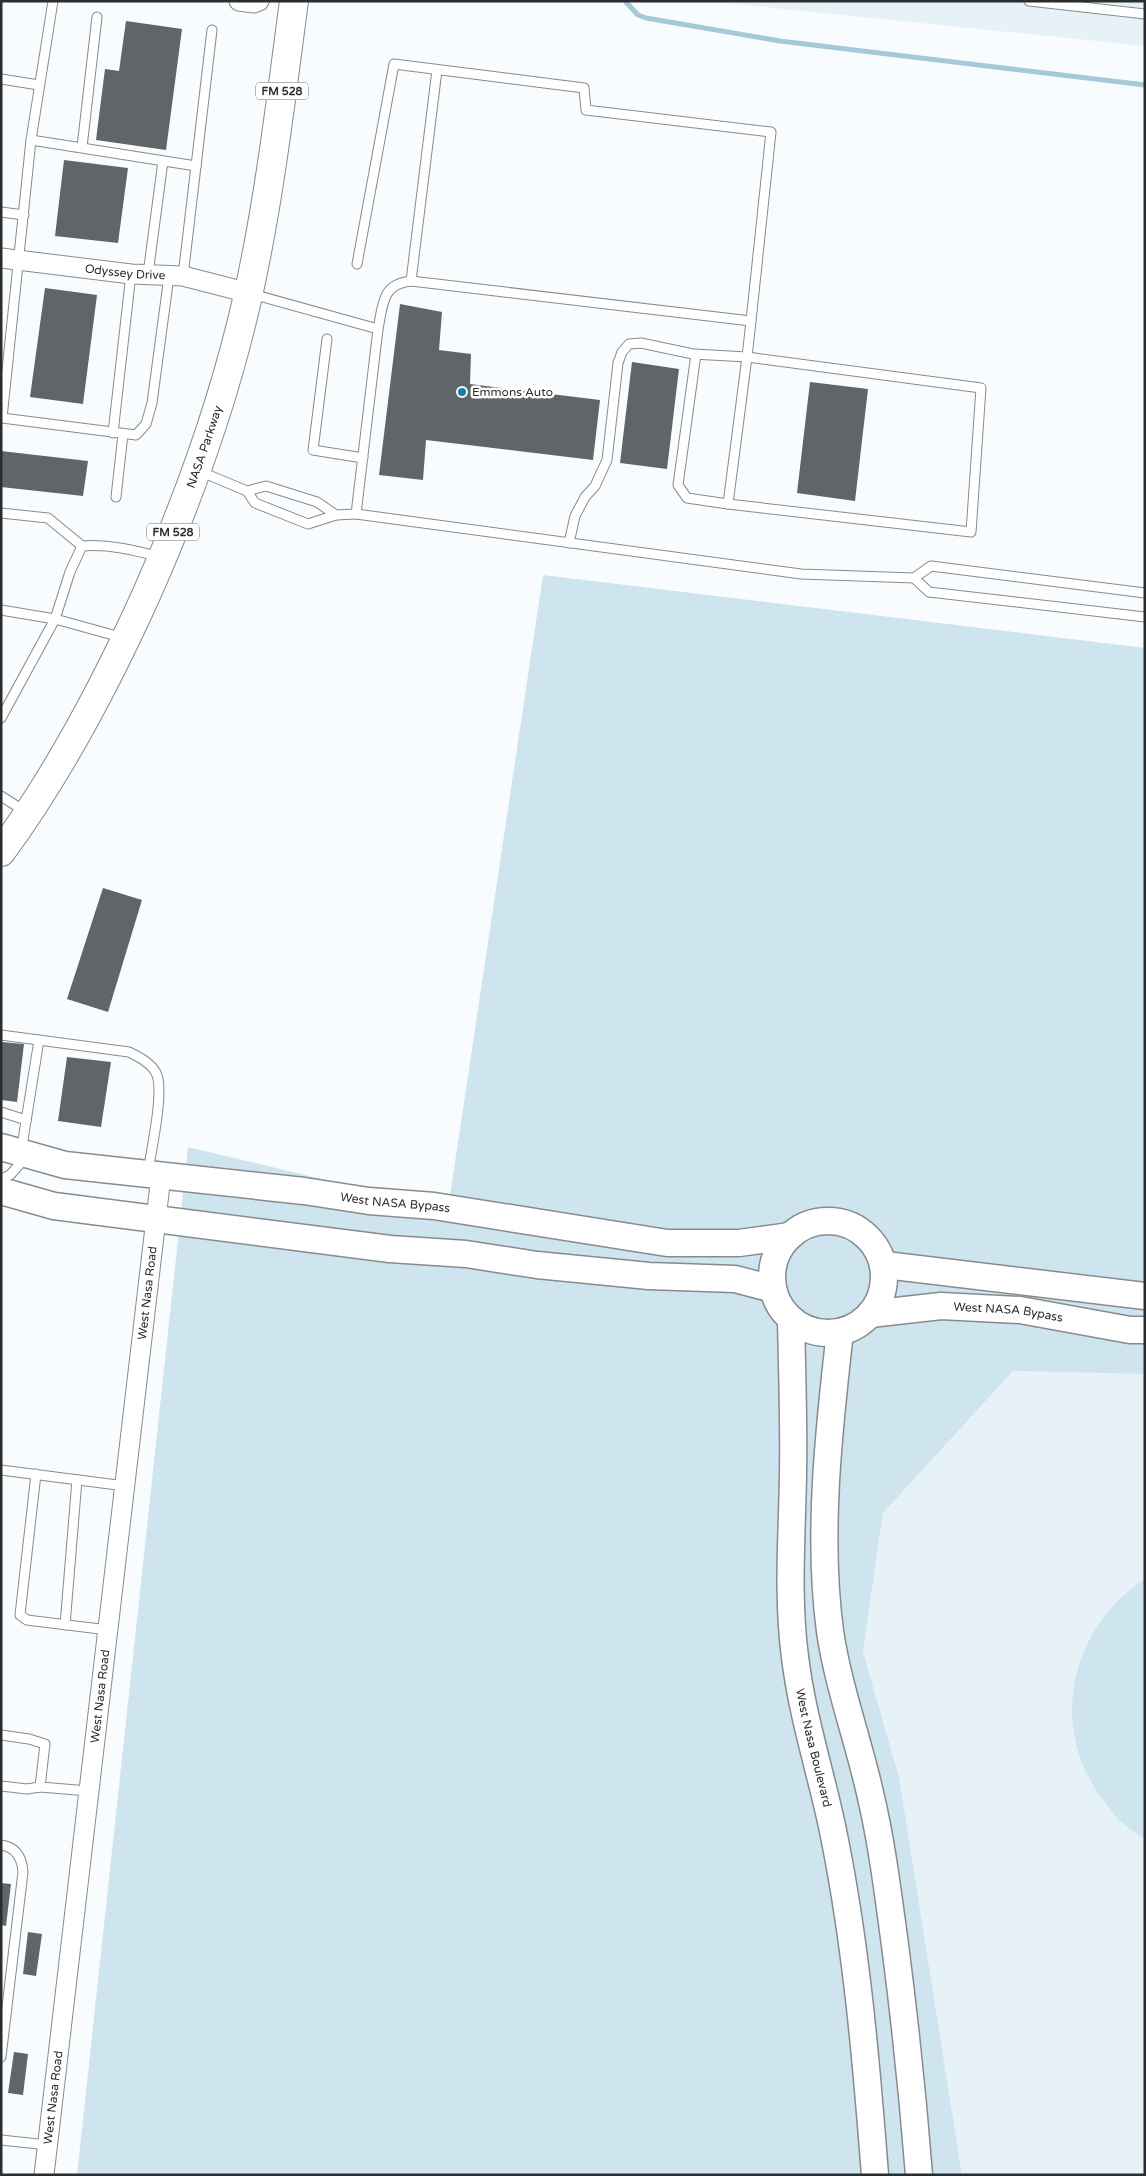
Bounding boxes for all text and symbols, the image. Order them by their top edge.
road number: FM 528 [256,82,308,100]
street label: Odyssey Drive [84,261,166,282]
place label: Emmons Auto [472,385,553,399]
marker: Emmons Auto [456,386,468,398]
street label: NASA Parkway [184,403,225,490]
road number: FM 528 [147,524,199,540]
street label: West NASA Bypass [339,1190,451,1216]
street label: West Nasa Road [135,1246,160,1341]
street label: West NASA Bypass [953,1300,1064,1325]
street label: West Nasa Road [88,1649,112,1744]
street label: West Nasa Boulevard [793,1687,835,1809]
street label: West Nasa Road [41,2050,65,2145]

